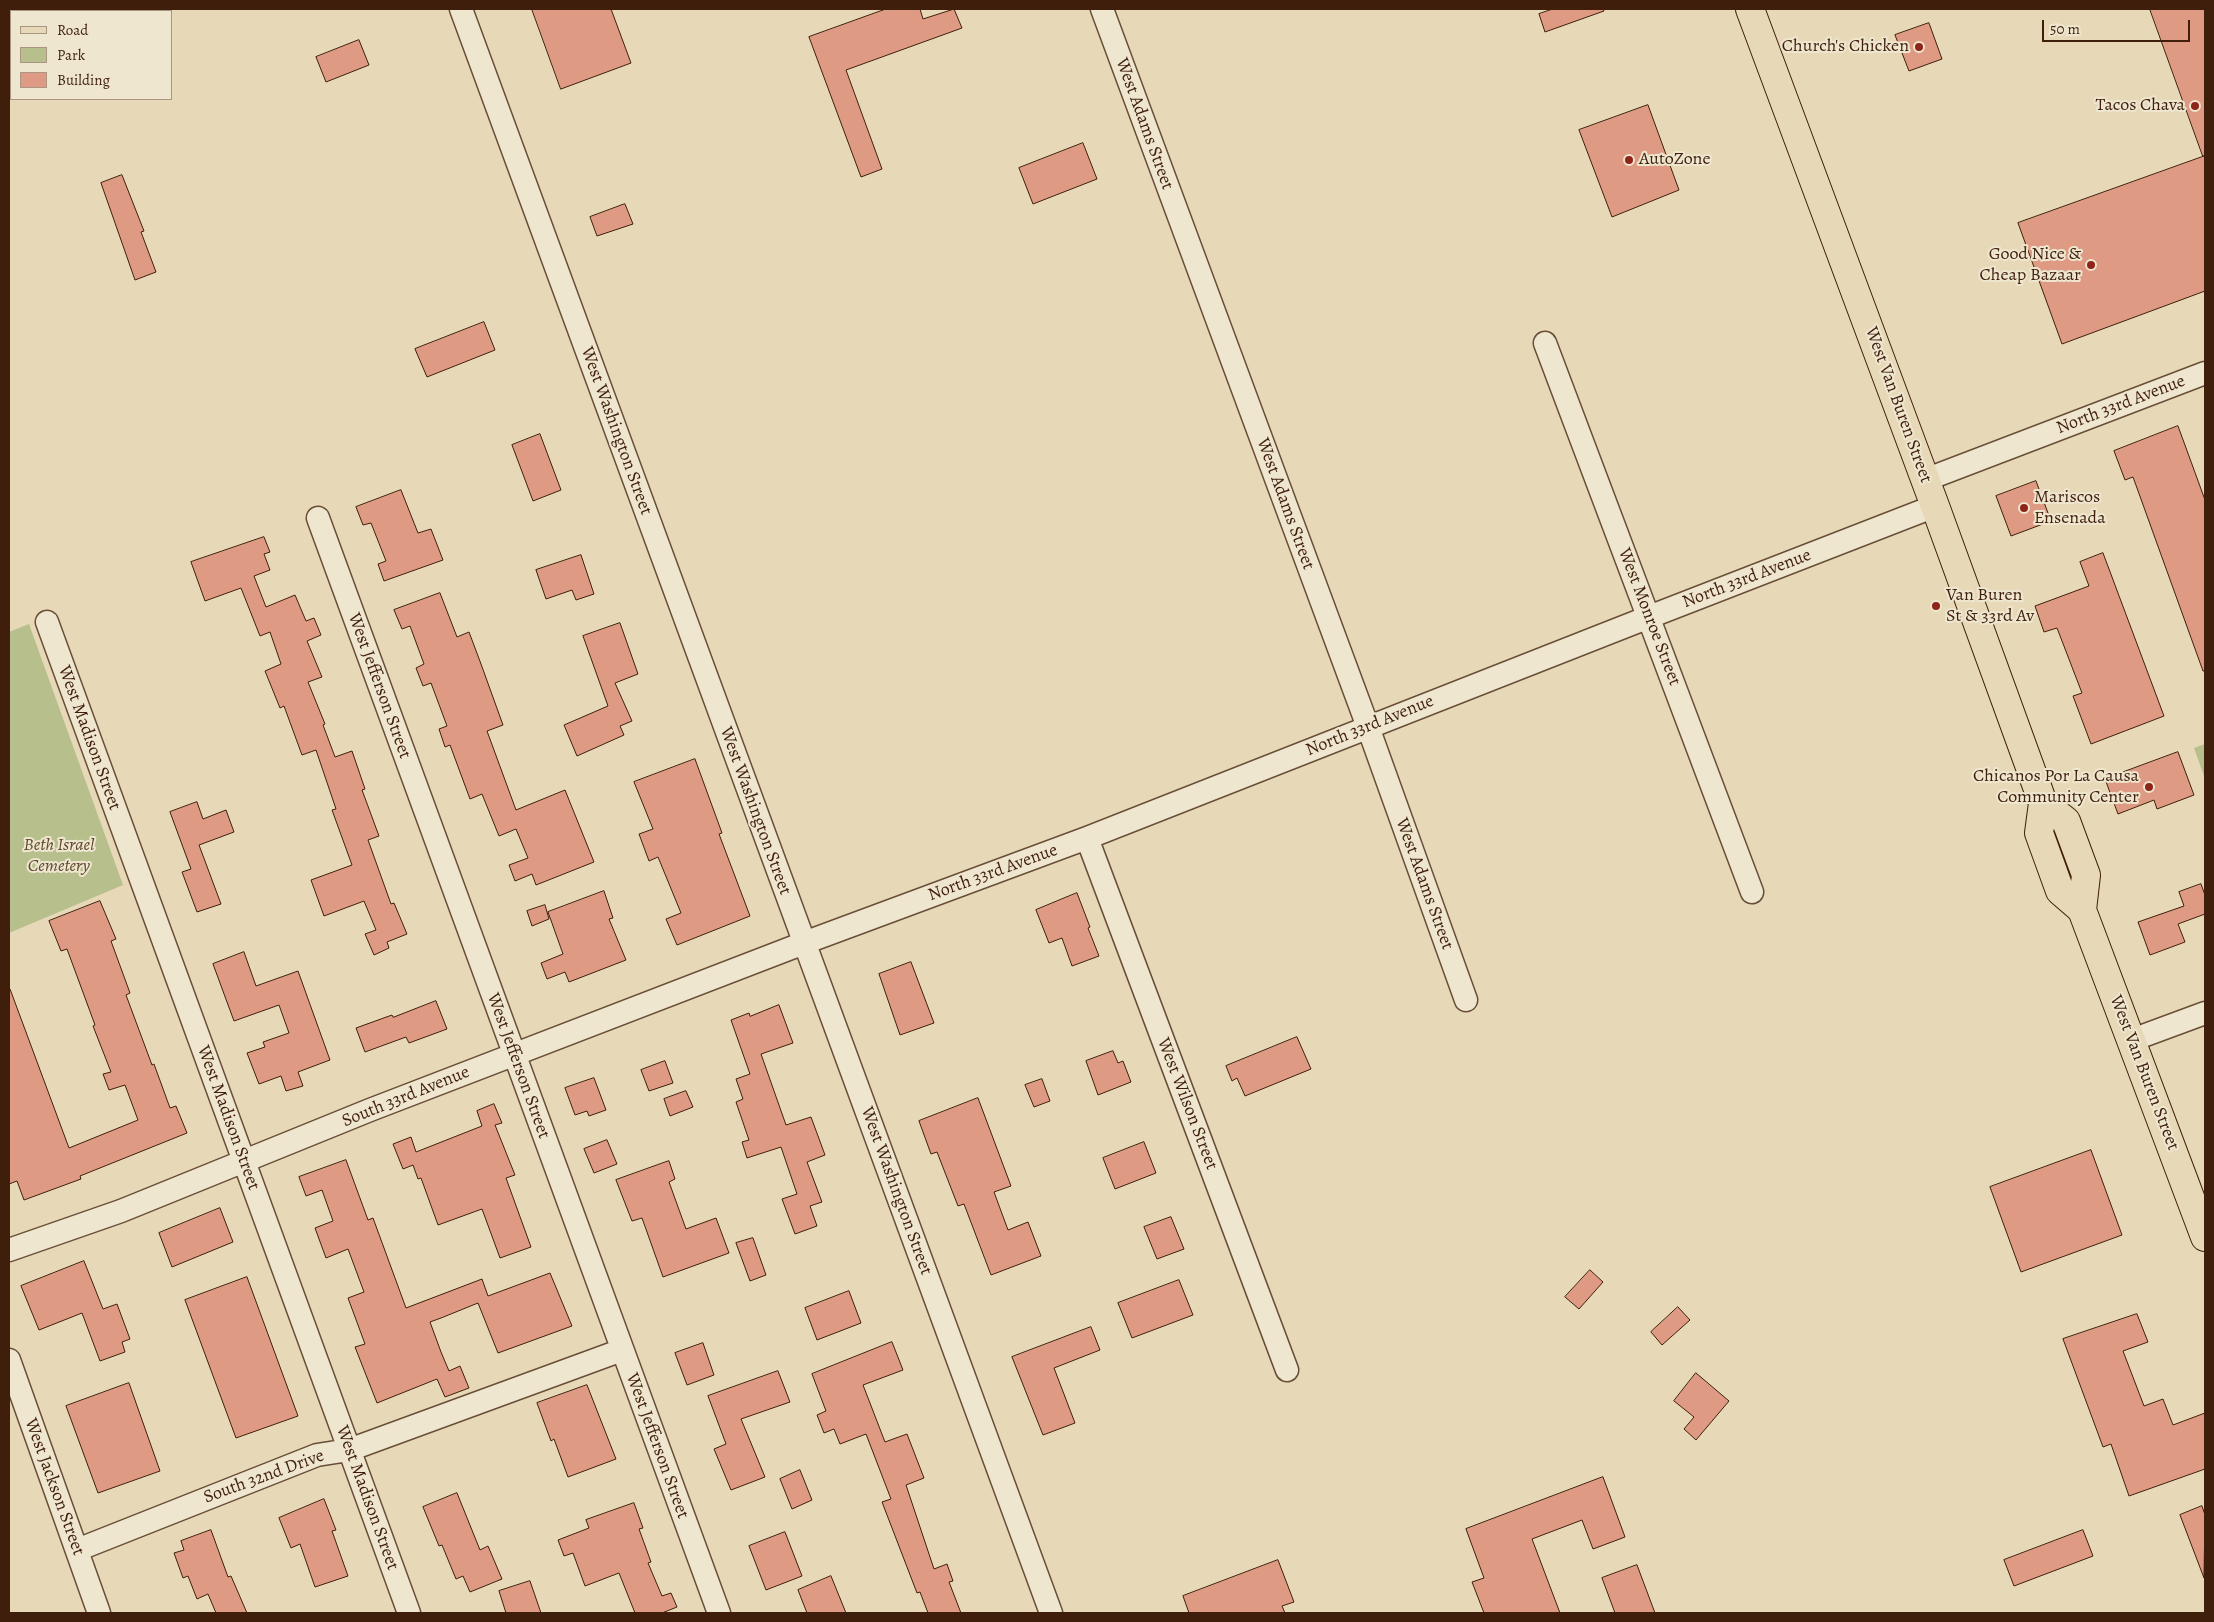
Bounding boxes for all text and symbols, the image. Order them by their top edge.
legend [10,10,172,100]
scale bar [2044,10,2192,42]
text: 50 m [2050,19,2080,39]
text: Road [57,20,88,40]
place label: Church's Chicken [1782,36,1909,58]
marker: Church's Chicken [1913,41,1925,53]
text: Park [57,45,85,65]
street label: West Adams Street [1110,55,1178,193]
text: Building [57,70,110,90]
place label: Tacos Chava [2096,95,2185,117]
marker: Tacos Chava [2189,100,2201,112]
place label: AutoZone [1639,149,1711,171]
marker: AutoZone [1623,154,1635,166]
place label: Good Nice & Cheap Bazaar [1980,244,2081,286]
marker: Good Nice & Cheap Bazaar [2085,259,2097,271]
street label: West Van Buren Street [1860,324,1936,486]
street label: West Washington Street [576,344,656,518]
street label: North 33rd Avenue [2054,371,2188,439]
street label: West Adams Street [1251,435,1319,573]
place label: Mariscos Ensenada [2034,487,2106,530]
marker: Mariscos Ensenada [2018,502,2030,514]
street label: West Monroe Street [1613,545,1685,689]
street label: North 33rd Avenue [1680,545,1814,613]
place label: Van Buren St & 33rd Av [1946,585,2034,628]
marker: Van Buren St & 33rd Av [1930,600,1942,612]
street label: West Jefferson Street [343,610,415,762]
street label: West Madison Street [53,663,125,813]
street label: North 33rd Avenue [1303,690,1437,762]
street label: West Washington Street [715,724,795,898]
place label: Chicanos Por La Causa Community Center [1973,766,2139,809]
marker: Chicanos Por La Causa Community Center [2143,781,2155,793]
street label: West Adams Street [1390,815,1458,953]
park label: Beth Israel Cemetery [24,835,94,878]
street label: North 33rd Avenue [925,840,1061,906]
street label: West Jefferson Street [482,990,554,1142]
street label: West Van Buren Street [2104,992,2184,1154]
street label: West Wilson Street [1152,1035,1222,1173]
street label: West Madison Street [192,1043,264,1193]
street label: South 33rd Avenue [339,1062,473,1132]
street label: West Washington Street [856,1104,936,1278]
street label: West Jefferson Street [621,1370,693,1522]
street label: West Jackson Street [19,1415,89,1559]
street label: West Madison Street [331,1423,403,1573]
street label: South 32nd Drive [201,1445,327,1509]

